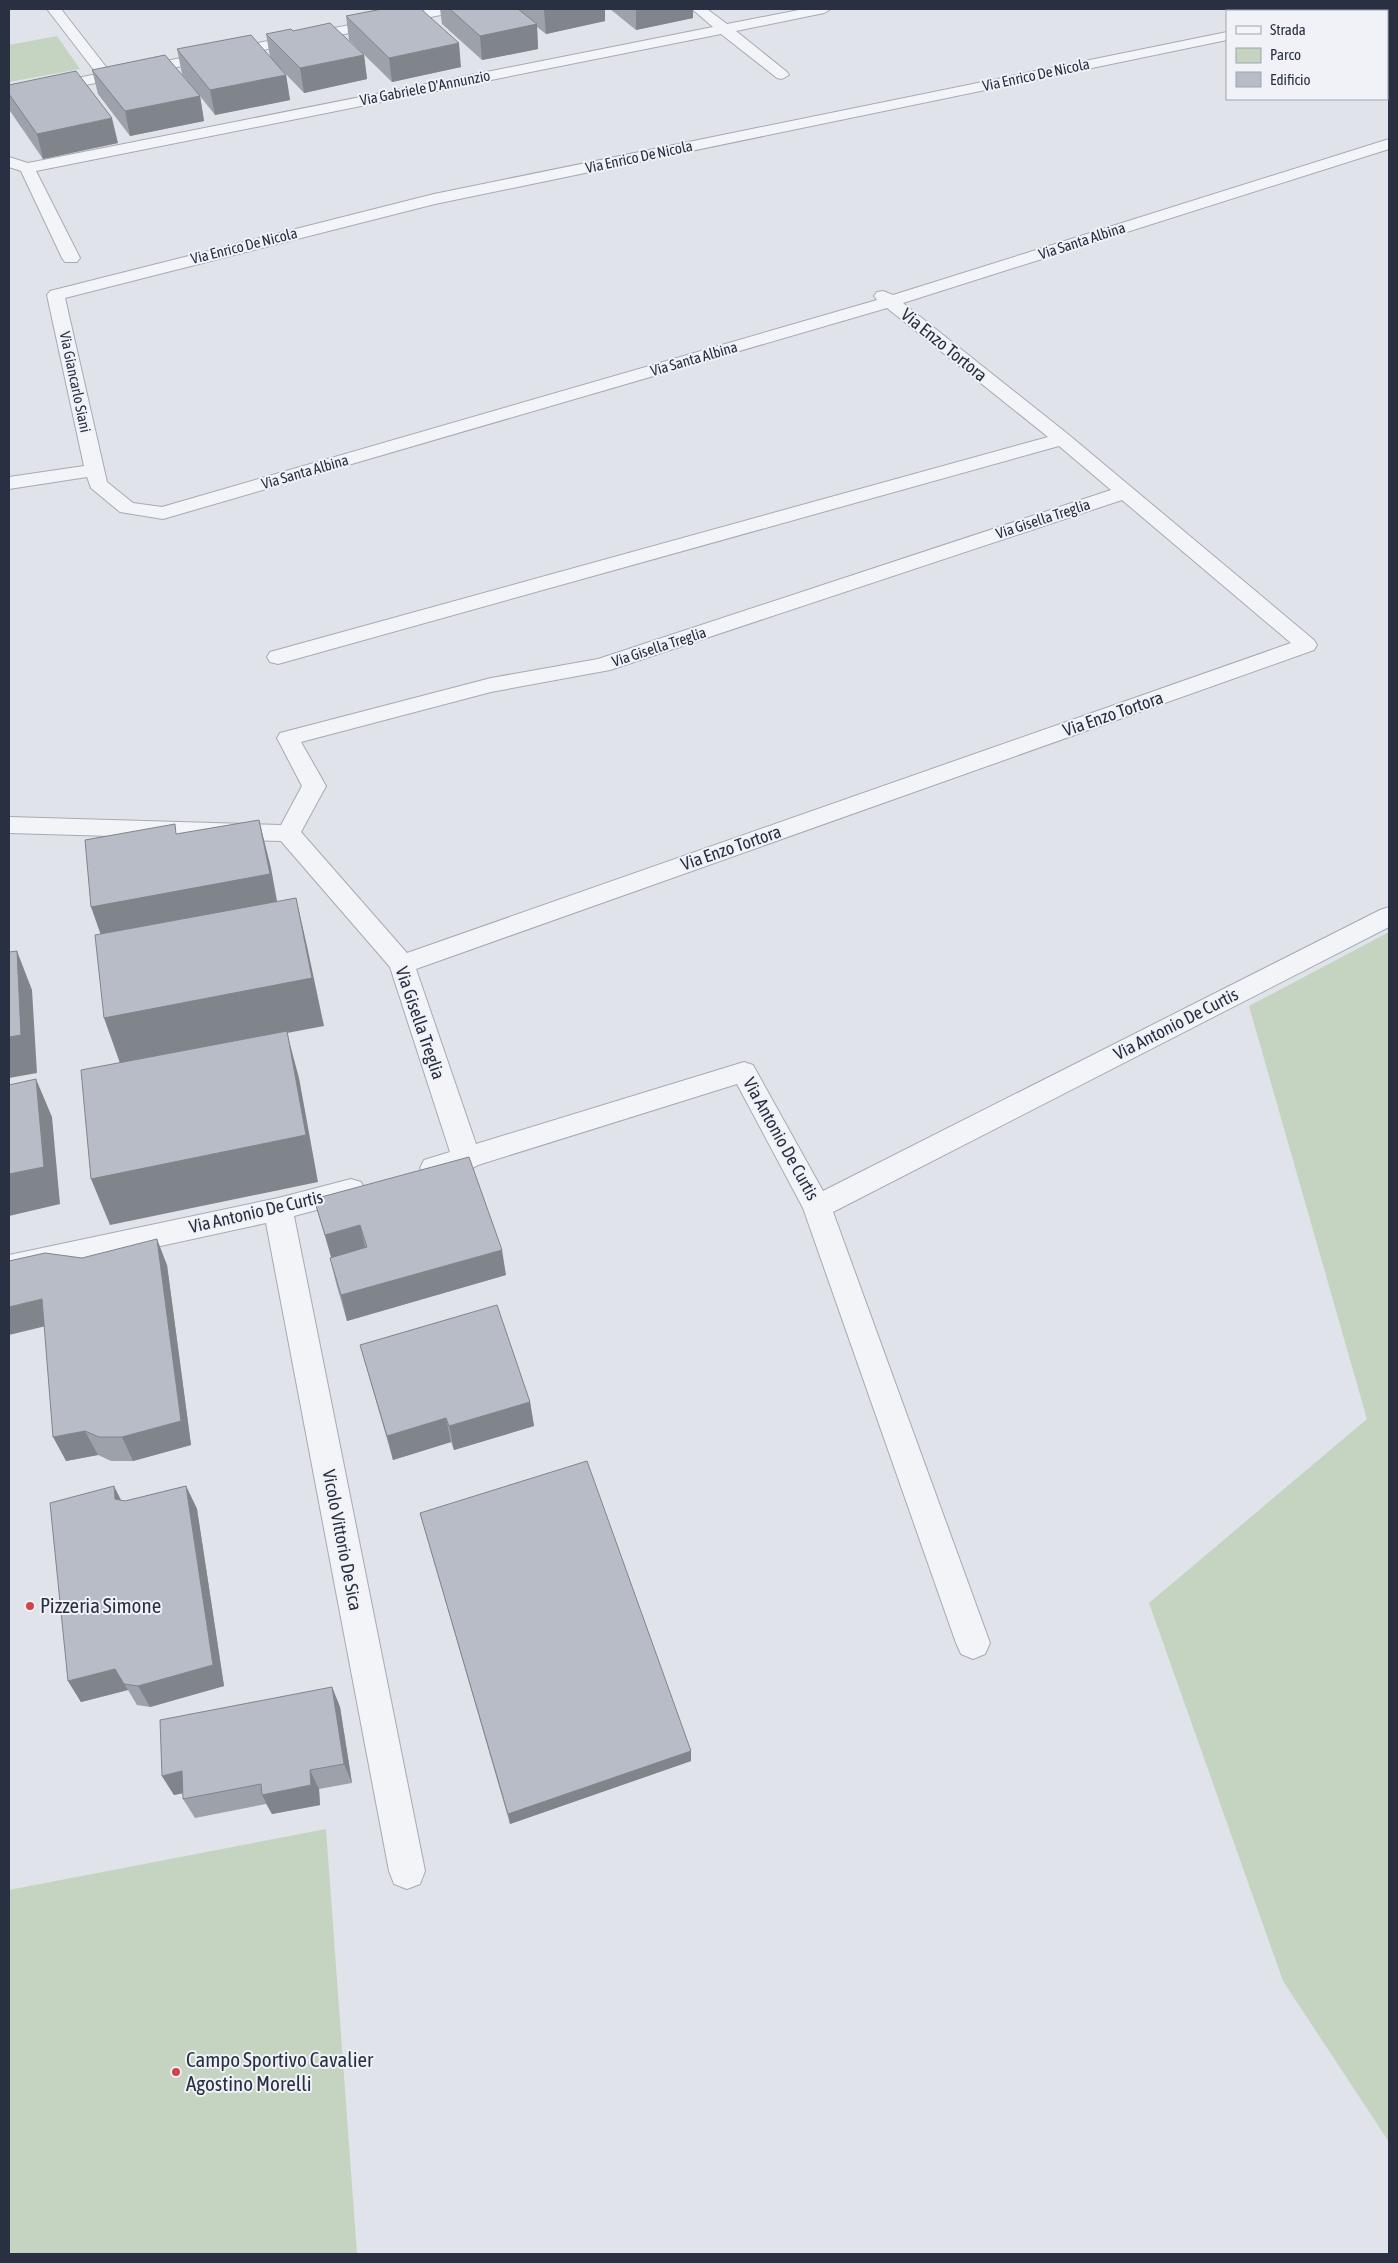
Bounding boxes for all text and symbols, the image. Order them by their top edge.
legend [1226,10,1388,100]
text: Strada [1270,21,1306,38]
text: Parco [1270,46,1301,63]
street label: Via Enrico De Nicola [981,55,1091,94]
street label: Via Gabriele D'Annunzio [358,67,492,108]
text: Edificio [1270,71,1311,88]
street label: Via Enrico De Nicola [584,137,694,176]
street label: Via Santa Albina [1036,219,1127,262]
street label: Via Enrico De Nicola [189,224,299,267]
street label: Via Enzo Tortora [897,304,992,386]
street label: Via Giancarlo Siani [56,330,94,434]
street label: Via Santa Albina [648,338,739,379]
street label: Via Santa Albina [259,451,350,492]
street label: Via Gisella Treglia [994,495,1092,542]
street label: Via Gisella Treglia [610,623,708,670]
street label: Via Enzo Tortora [1060,687,1166,740]
street label: Via Enzo Tortora [678,821,784,874]
street label: Via Gisella Treglia [391,964,450,1082]
street label: Via Antonio De Curtis [1110,983,1242,1064]
street label: Via Antonio De Curtis [739,1074,824,1204]
street label: Via Antonio De Curtis [187,1186,325,1237]
street label: Vicolo Vittorio De Sica [319,1468,366,1612]
place label: Pizzeria Simone [40,1593,161,1617]
marker: Pizzeria Simone [24,1600,36,1612]
place label: Campo Sportivo Cavalier Agostino Morelli [186,2047,374,2095]
marker: Campo Sportivo Cavalier Agostino Morelli [170,2066,182,2078]

